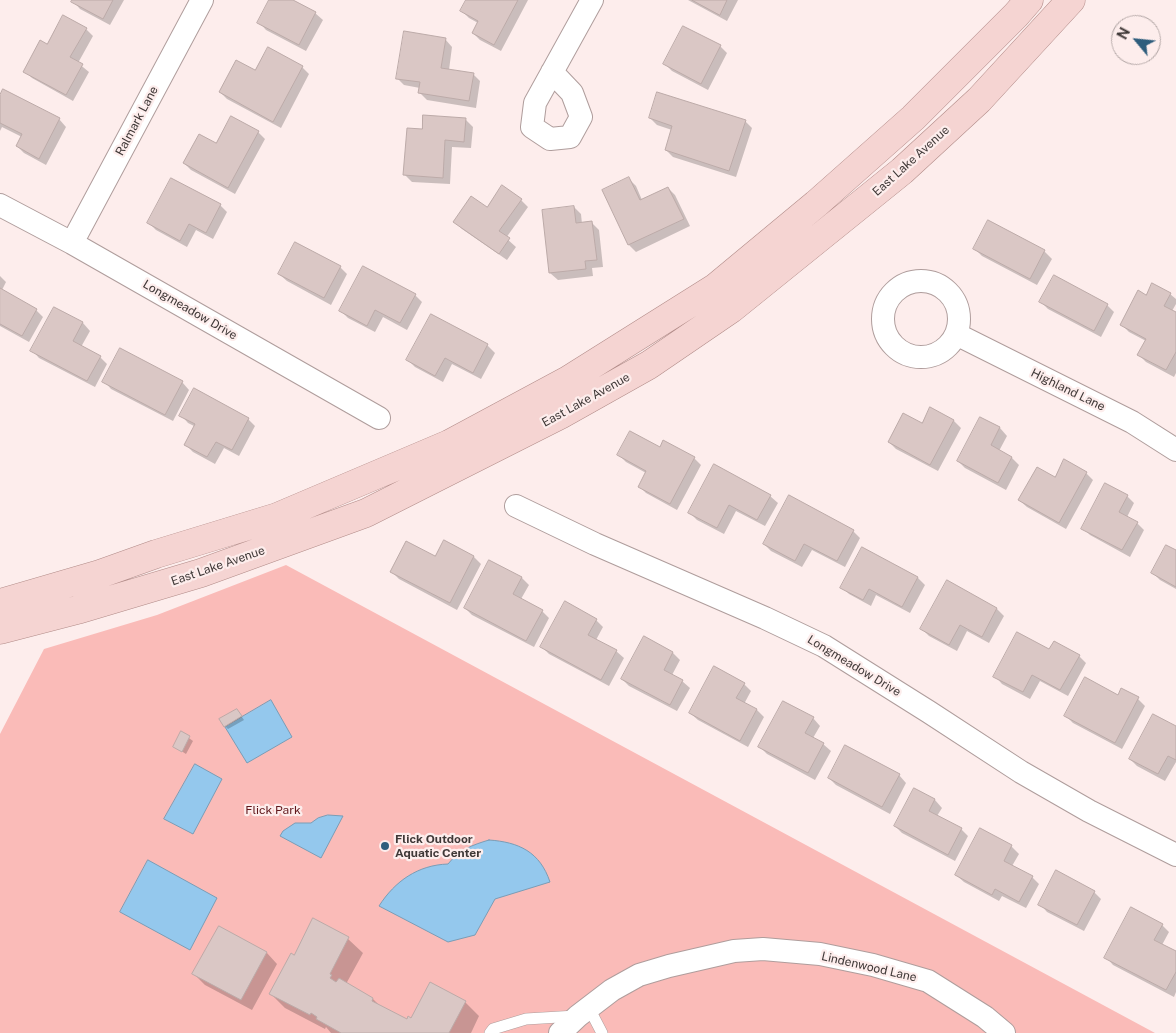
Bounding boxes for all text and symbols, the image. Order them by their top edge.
north arrow [1111,15,1161,65]
text: N [1114,25,1133,42]
street label: Ralmark Lane [113,84,161,158]
street label: East Lake Avenue [870,123,952,199]
street label: Longmeadow Drive [140,277,240,343]
street label: Highland Lane [1029,366,1107,414]
street label: East Lake Avenue [540,370,632,430]
street label: East Lake Avenue [169,543,267,589]
street label: Longmeadow Drive [805,632,903,700]
park label: Flick Park [245,803,301,817]
place label: Flick Outdoor Aquatic Center [395,832,481,860]
marker: Flick Outdoor Aquatic Center [379,840,391,852]
street label: Lindenwood Lane [820,949,918,985]

